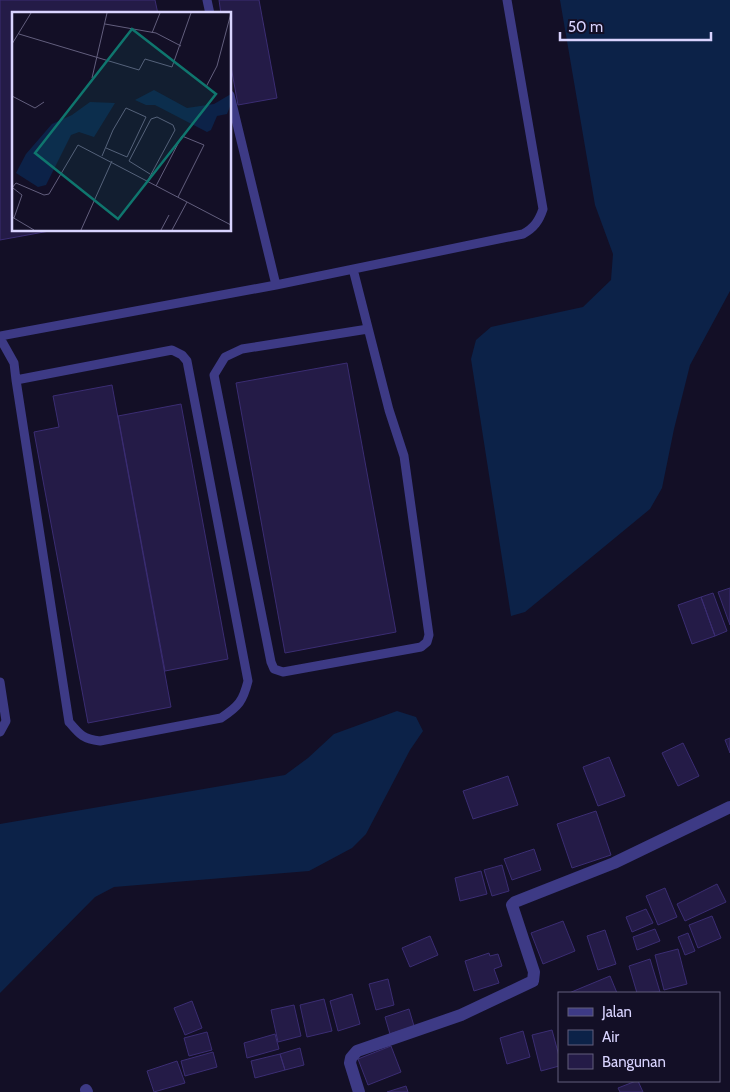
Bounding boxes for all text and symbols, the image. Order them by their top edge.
scale bar [560,10,711,42]
inset map [12,12,231,231]
text: 50 m [568,18,603,36]
legend [558,992,720,1082]
text: Jalan [601,1003,632,1021]
text: Air [602,1028,619,1046]
text: Bangunan [602,1053,666,1071]

